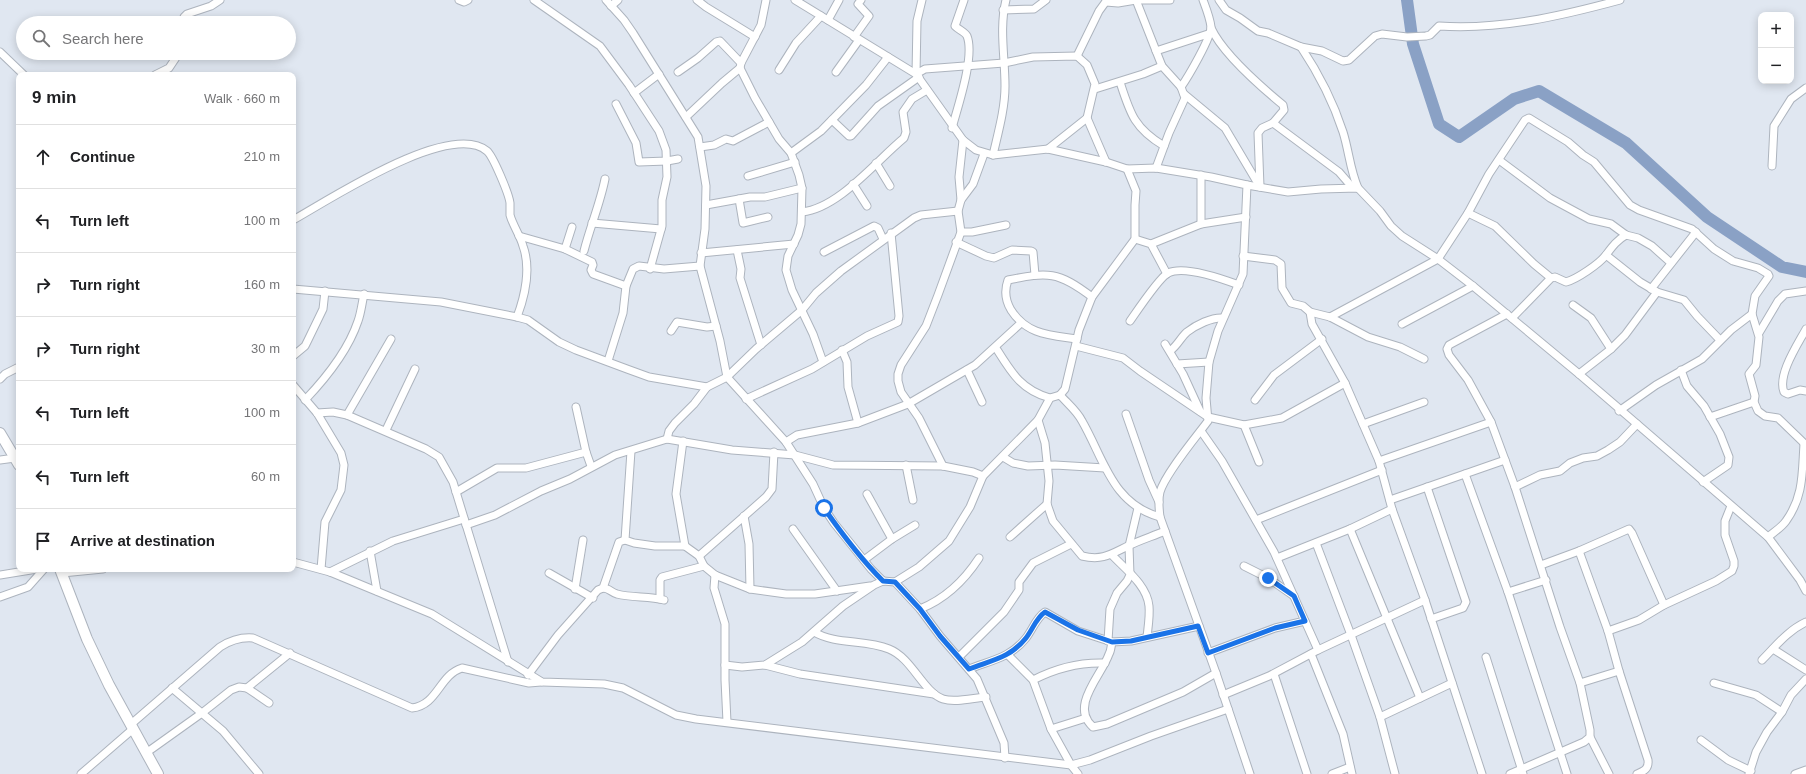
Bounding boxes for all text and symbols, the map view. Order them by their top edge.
map controls [1758,12,1794,84]
button: + [1758,12,1794,48]
search box [16,16,296,60]
icon: search [30,27,52,49]
text: Search here [62,30,144,47]
button: − [1758,48,1794,84]
text: 9 min [32,88,76,107]
text: Walk · 660 m [204,91,280,106]
icon: ahead [32,146,54,168]
text: Continue [70,148,135,165]
text: 210 m [244,149,280,164]
icon: left [32,210,54,232]
text: Turn left [70,212,129,229]
text: 100 m [244,213,280,228]
icon: right [32,274,54,296]
text: Turn right [70,276,140,293]
text: 160 m [244,277,280,292]
icon: right [32,338,54,360]
text: Turn right [70,340,140,357]
text: 30 m [251,341,280,356]
icon: left [32,402,54,424]
text: Turn left [70,404,129,421]
text: 100 m [244,405,280,420]
icon: left [32,466,54,488]
text: Turn left [70,468,129,485]
text: 60 m [251,469,280,484]
route start [815,499,833,517]
icon: arrive [32,530,54,552]
text: Arrive at destination [70,532,215,549]
route end [1259,569,1277,587]

